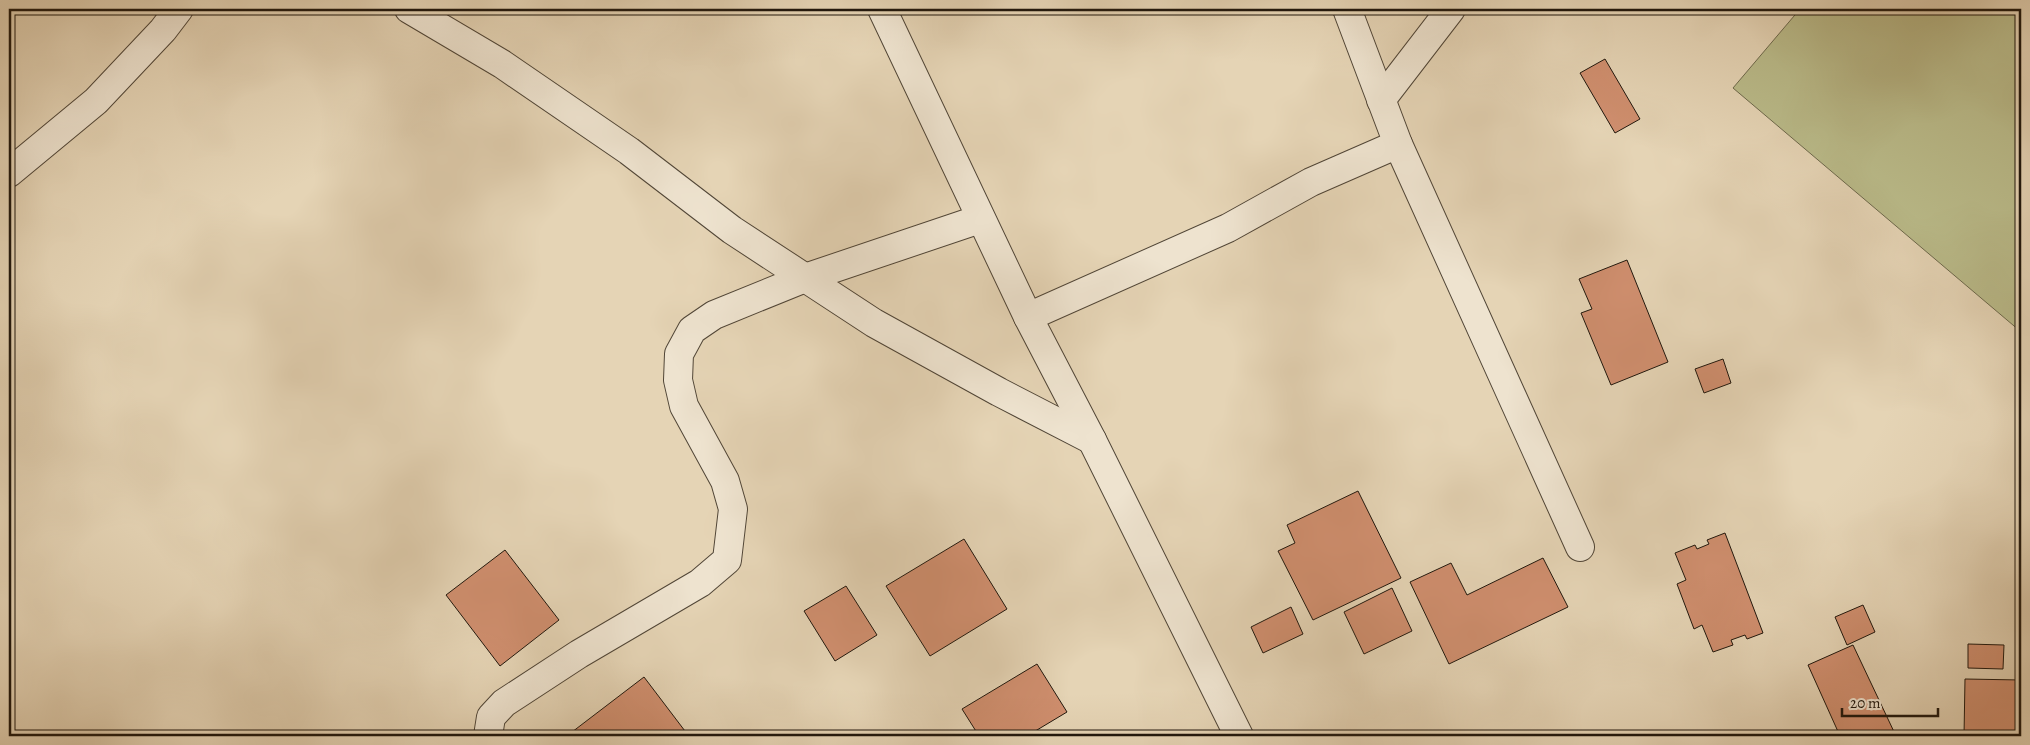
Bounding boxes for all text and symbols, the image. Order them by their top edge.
scale bar [1842,685,1939,717]
text: 20 m [1850,693,1881,713]

